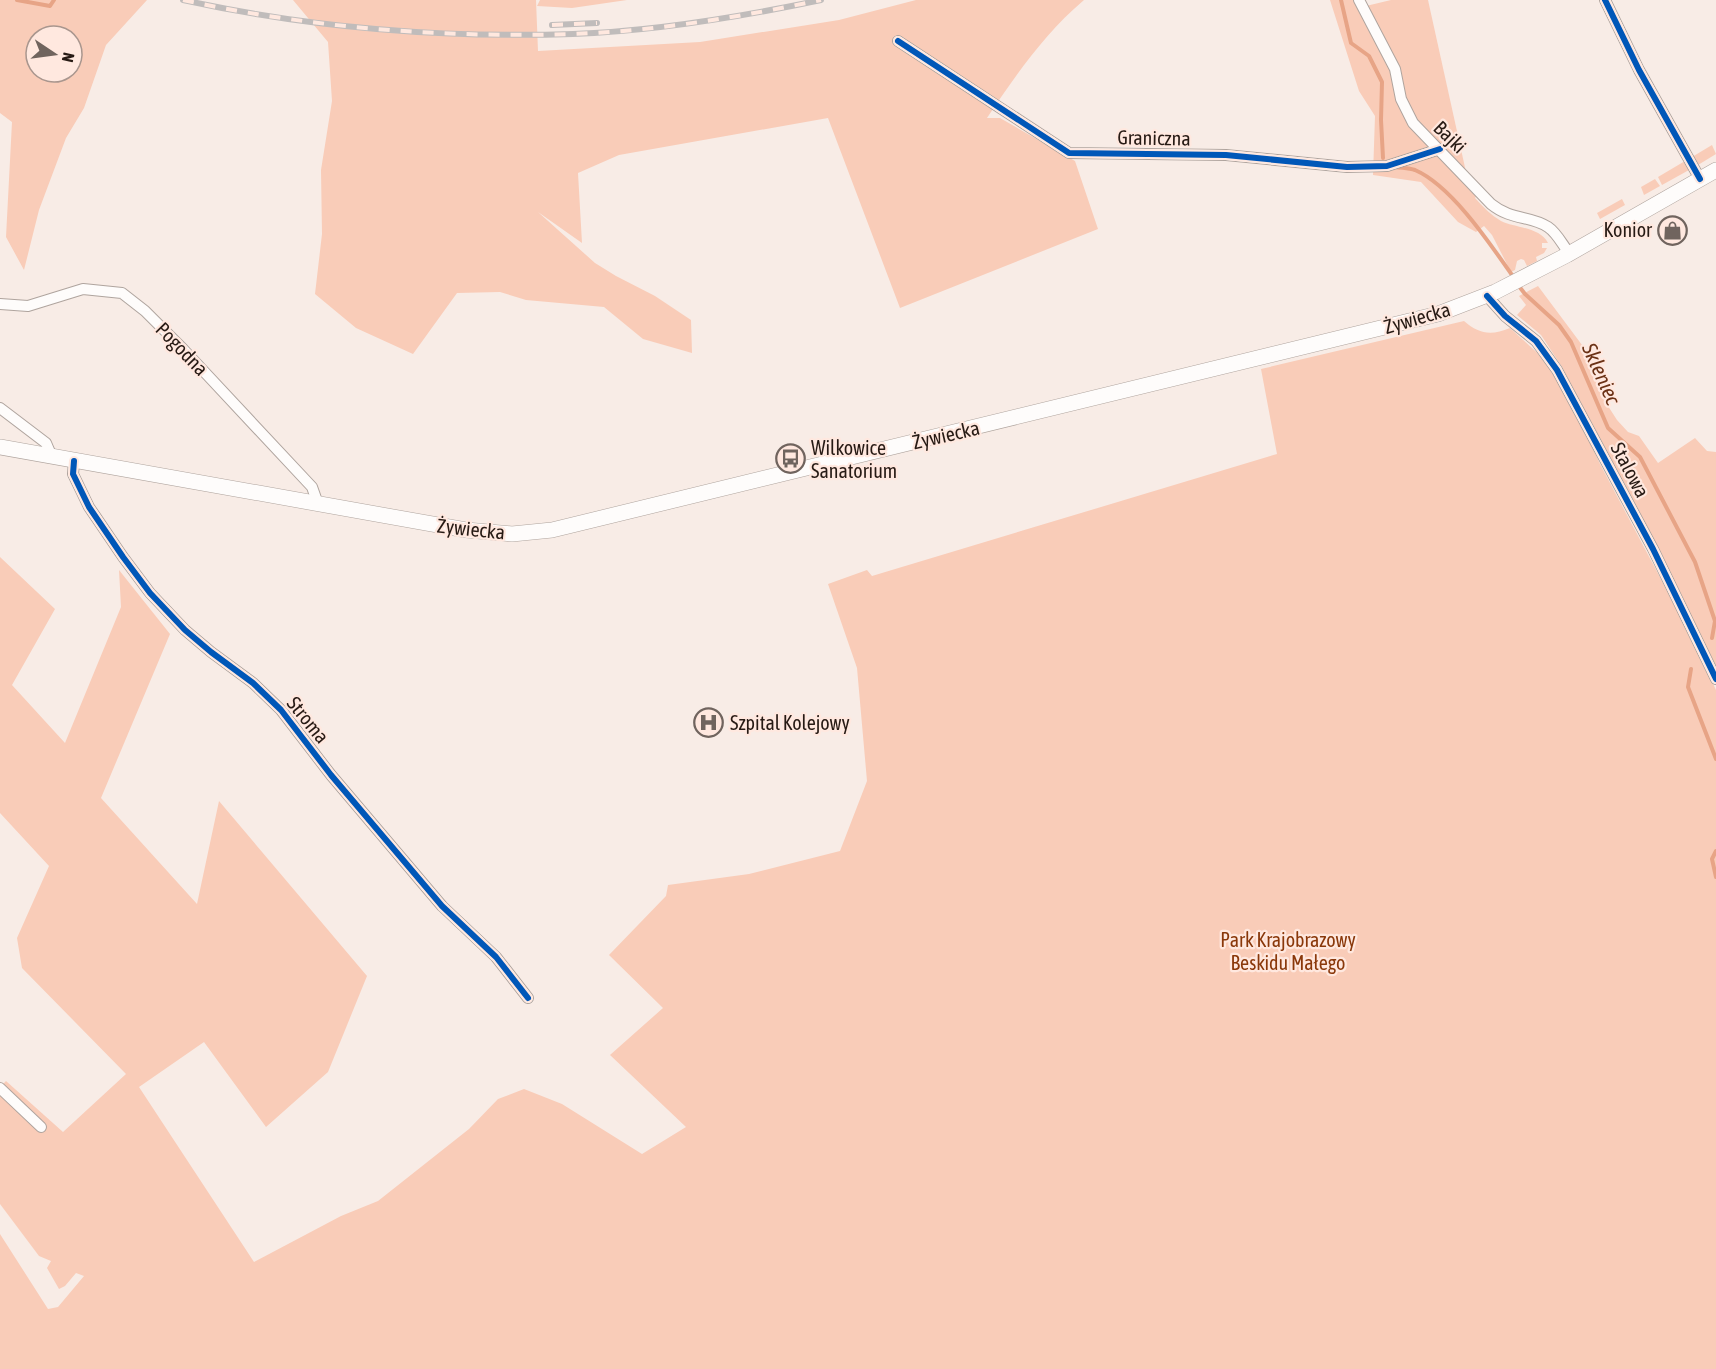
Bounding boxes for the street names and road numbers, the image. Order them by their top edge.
street label: Bajki [1429,116,1471,157]
street label: Graniczna [1117,125,1191,150]
street label: Żywiecka [1381,297,1453,338]
street label: Pogodna [151,317,213,380]
street label: Żywiecka [910,416,982,453]
street label: Stalowa [1606,438,1654,501]
street label: Żywiecka [436,513,506,544]
street label: Stroma [283,692,334,748]

